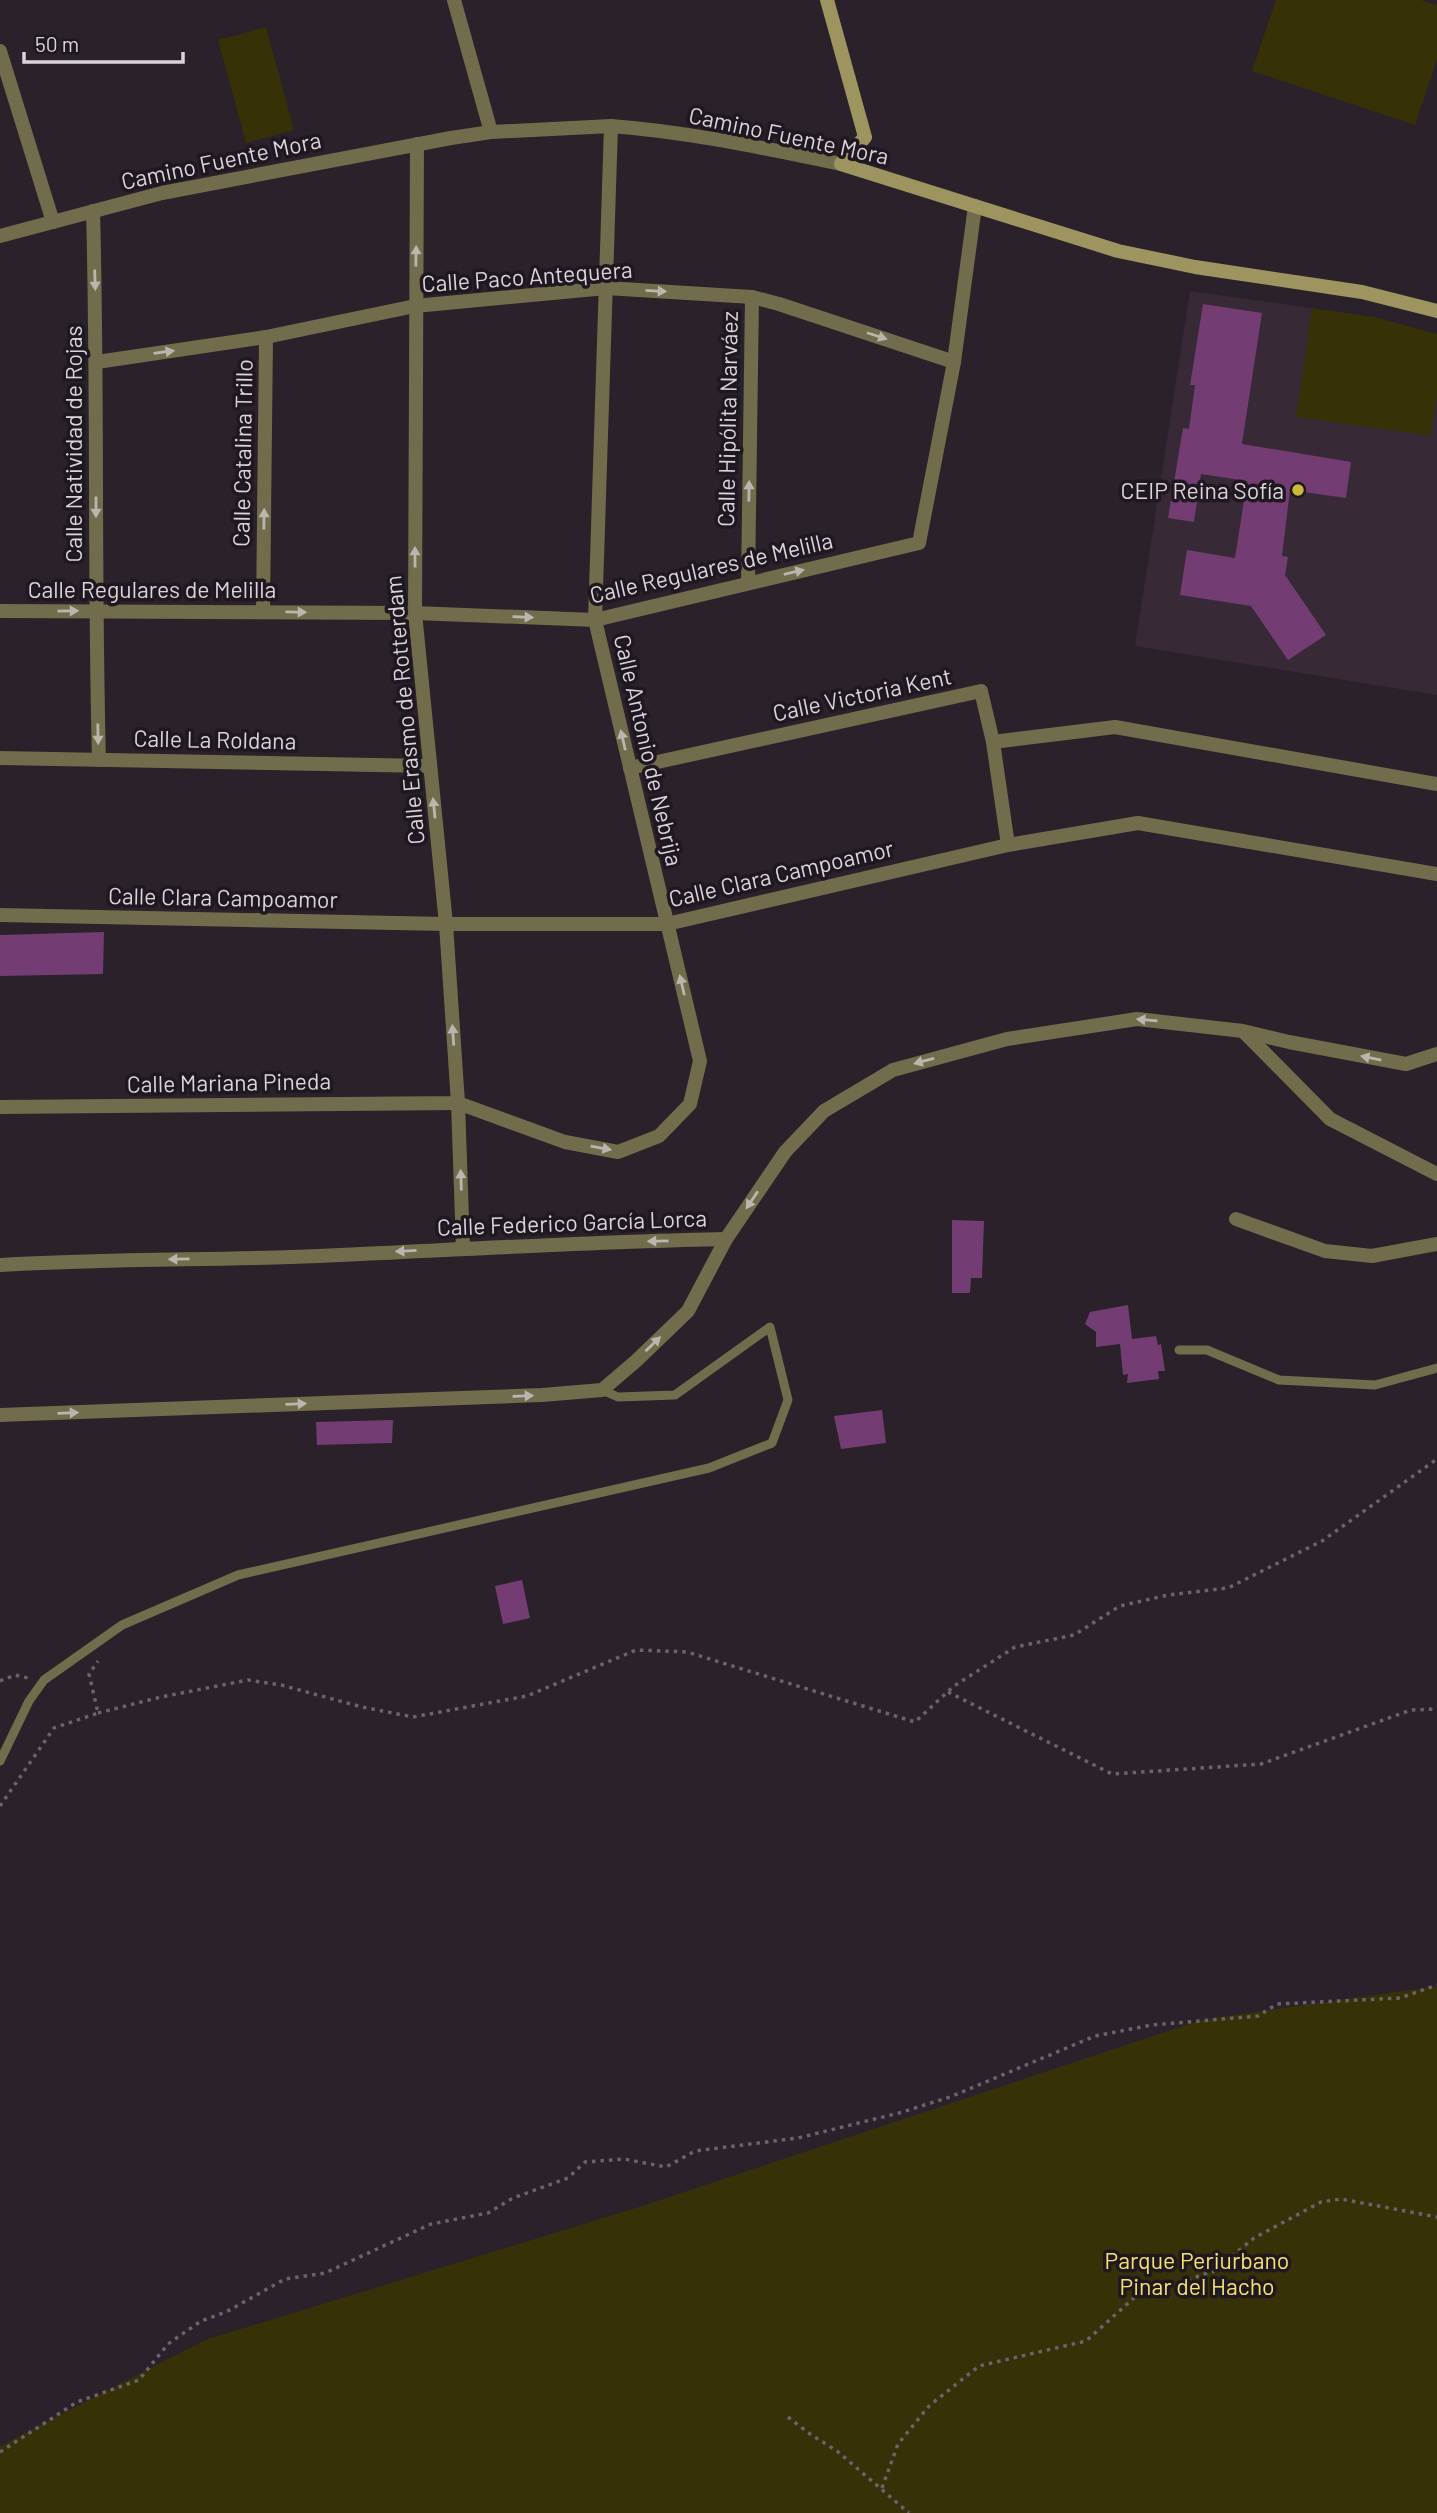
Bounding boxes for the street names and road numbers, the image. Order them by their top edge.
street label: Camino Fuente Mora [687,100,891,170]
street label: Camino Fuente Mora [119,125,323,195]
street label: Calle Paco Antequera [421,255,633,297]
street label: Calle Hipólita Narváez [711,311,743,527]
street label: Calle Natividad de Rojas [59,325,87,563]
street label: Calle Catalina Trillo [226,359,258,547]
street label: Calle Regulares de Melilla [587,525,835,609]
street label: Calle Erasmo de Rotterdam [378,574,430,846]
street label: Calle Regulares de Melilla [28,575,276,603]
street label: Calle Antonio de Nebrija [609,632,689,868]
street label: Calle Victoria Kent [770,661,954,727]
street label: Calle La Roldana [133,724,297,754]
street label: Calle Clara Campoamor [666,833,897,912]
street label: Calle Clara Campoamor [108,881,339,913]
street label: Calle Mariana Pineda [127,1066,331,1098]
street label: Calle Federico García Lorca [436,1203,708,1241]

